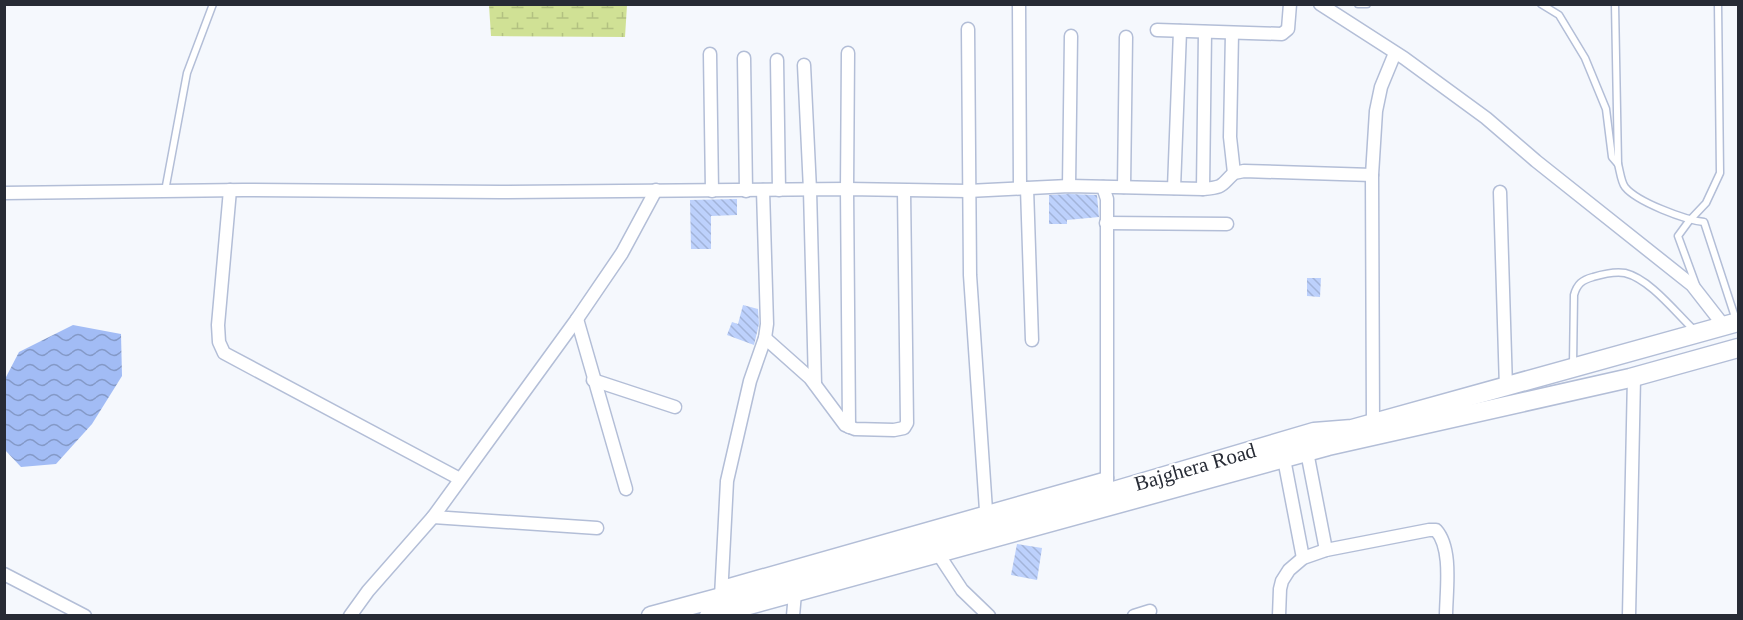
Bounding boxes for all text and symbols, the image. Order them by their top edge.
street label: Bajghera Road [1131,438,1259,496]

